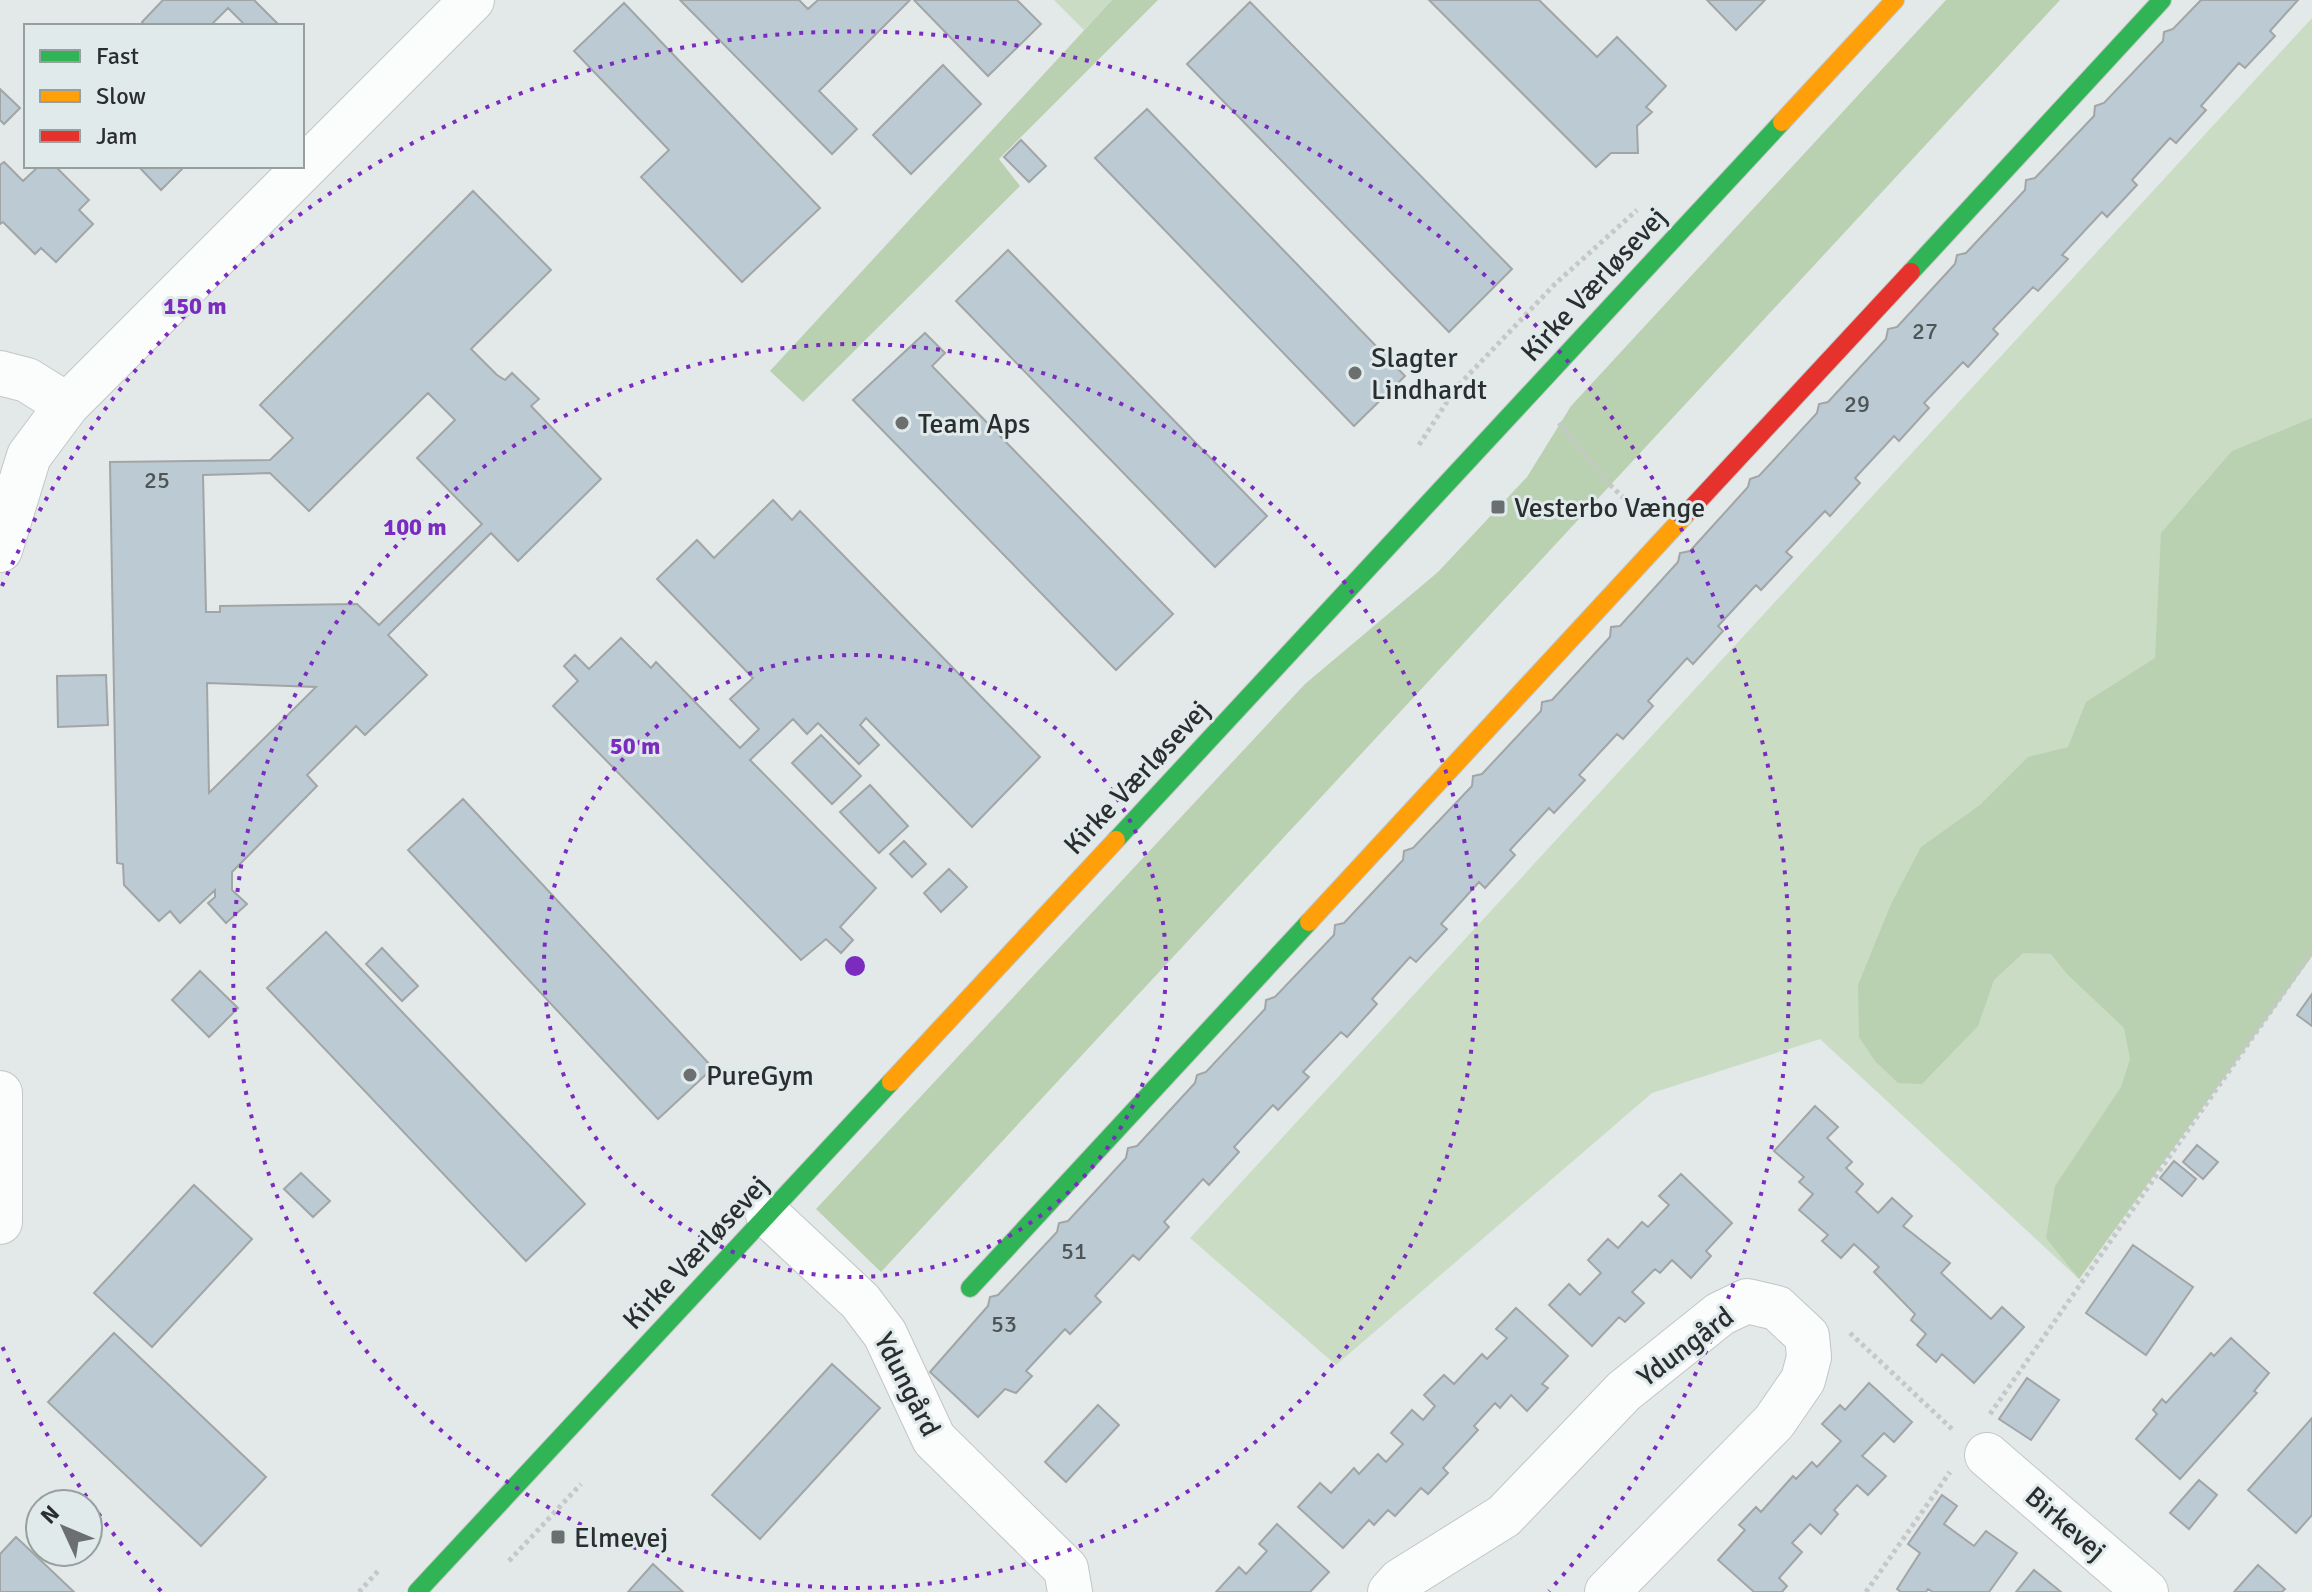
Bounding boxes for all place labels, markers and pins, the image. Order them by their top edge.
place label: Slagter Lindhardt [1371,341,1487,407]
marker: Slagter Lindhardt [1346,364,1364,382]
place label: Team Aps [918,407,1030,441]
marker: Team Aps [893,414,911,432]
place label: Vesterbo Vænge [1514,491,1705,525]
marker: Vesterbo Vænge [1489,498,1507,516]
centre of rings [841,952,869,980]
place label: PureGym [706,1059,814,1093]
marker: PureGym [681,1066,699,1084]
place label: Elmevej [574,1521,668,1555]
marker: Elmevej [549,1528,567,1546]

